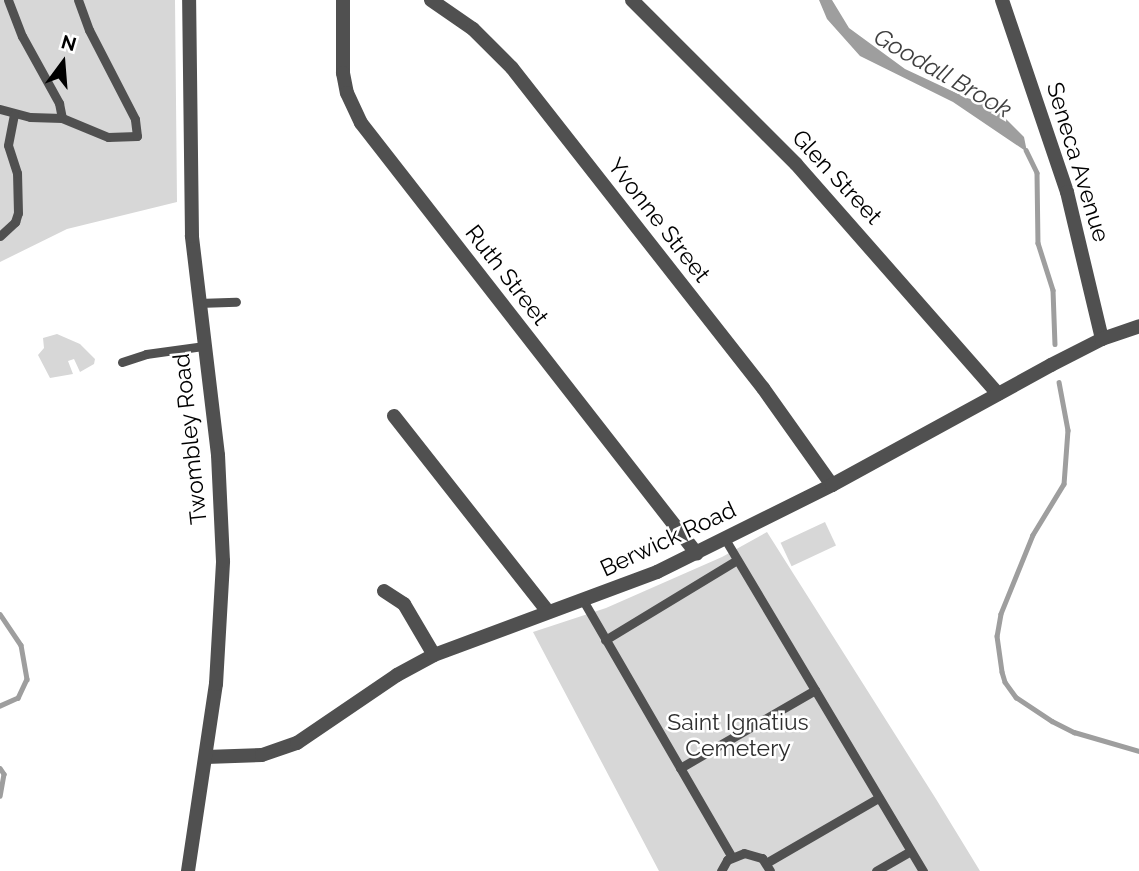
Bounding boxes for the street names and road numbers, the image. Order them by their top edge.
street label: Seneca Avenue [1041,79,1115,245]
street label: Glen Street [786,124,888,230]
street label: Yvonne Street [602,153,716,287]
street label: Ruth Street [459,220,555,330]
street label: Twombley Road [167,352,213,526]
street label: Berwick Road [596,496,740,582]

